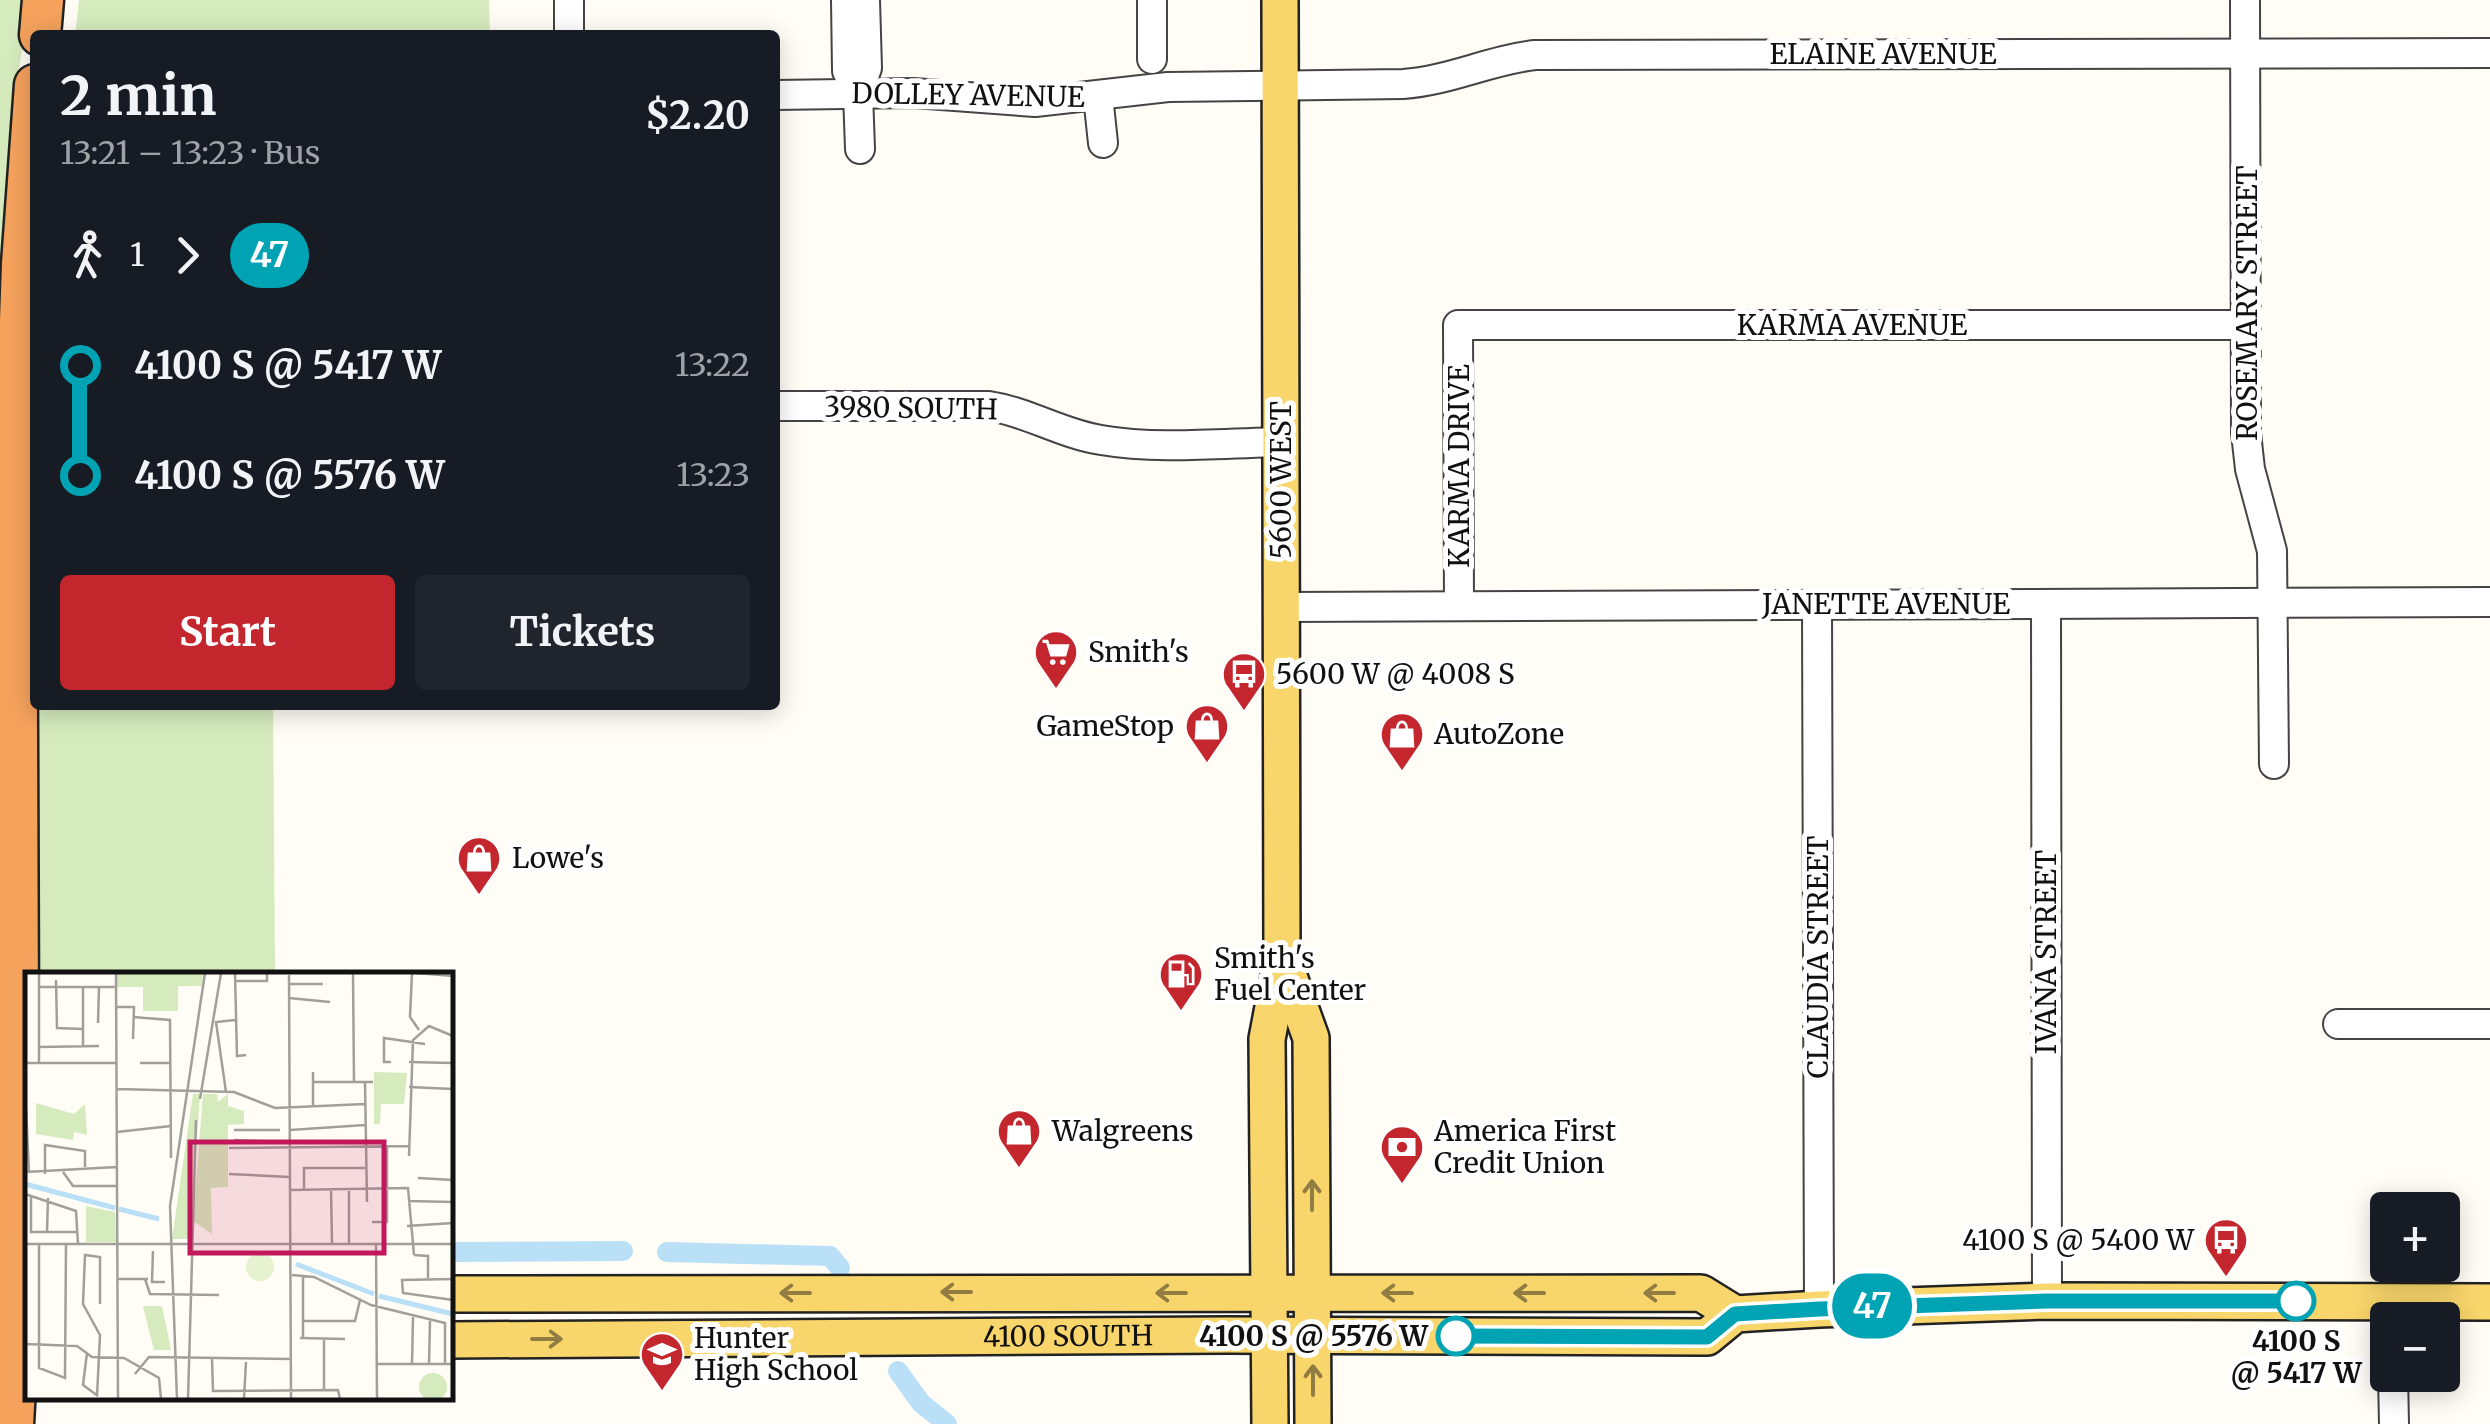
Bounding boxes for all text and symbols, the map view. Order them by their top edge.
street label: ELAINE AVENUE [1770,36,1997,72]
text: 2 min [60,61,217,130]
street label: DOLLEY AVENUE [851,75,1085,115]
text: $2.20 [645,92,750,139]
text: 13:21 – 13:23 · Bus [60,133,320,173]
street label: ROSEMARY STREET [2229,165,2265,441]
icon: walk [60,228,115,283]
icon: forward [160,228,215,283]
text: 47 [250,233,289,277]
text: 1 [130,235,145,275]
street label: KARMA AVENUE [1737,307,1968,343]
text: 4100 S @ 5417 W [134,342,441,389]
text: 13:22 [675,345,750,385]
street label: KARMA DRIVE [1441,364,1477,568]
street label: 3980 SOUTH [824,388,998,428]
street label: 5600 WEST [1263,401,1299,559]
text: 4100 S @ 5576 W [134,452,445,499]
text: 13:23 [676,455,750,495]
button: Start [60,575,395,690]
button: Tickets [415,575,750,690]
street label: JANETTE AVENUE [1761,586,2010,622]
supermarket icon: Smith's [1033,629,1079,690]
place label: Smith's [1088,634,1189,670]
bus stop icon: 5600 W @ 4008 S [1221,651,1267,712]
place label: 5600 W @ 4008 S [1276,656,1515,692]
shop icon: GameStop [1184,703,1230,764]
place label: GameStop [1036,708,1174,744]
shop icon: AutoZone [1379,711,1425,772]
place label: AutoZone [1433,716,1564,752]
shop icon: Lowe's [456,835,502,896]
street label: CLAUDIA STREET [1800,836,1836,1078]
place label: Lowe's [512,840,604,876]
street label: IVANA STREET [2028,850,2064,1054]
place label: Smith's Fuel Center [1214,940,1366,1008]
fuel station icon: Smith's Fuel Center [1158,951,1204,1012]
inset map [25,972,452,1399]
shop icon: Walgreens [996,1108,1042,1169]
place label: Walgreens [1051,1113,1194,1149]
place label: America First Credit Union [1433,1113,1616,1181]
bank icon: America First Credit Union [1379,1124,1425,1185]
one-way arrow [1302,1179,1322,1212]
map controls [2370,1192,2460,1392]
button: + [2370,1192,2460,1282]
bus stop icon: 4100 S @ 5400 W [2203,1217,2249,1278]
place label: 4100 S @ 5400 W [1962,1222,2195,1258]
line badge: 47 [1827,1274,1917,1338]
one-way arrow [940,1282,972,1302]
marker: 4100 S @ 5417 W [2277,1282,2315,1320]
one-way arrow [779,1284,812,1302]
one-way arrow [1156,1284,1188,1302]
one-way arrow [1381,1284,1414,1302]
one-way arrow [1513,1284,1546,1302]
one-way arrow [1644,1284,1676,1302]
text: 47 [1852,1284,1892,1328]
button: − [2370,1302,2460,1392]
street label: 4100 SOUTH [983,1317,1153,1355]
marker: 4100 S @ 5576 W [1437,1317,1475,1355]
place label: 4100 S @ 5576 W [1199,1318,1429,1354]
place label: Hunter High School [694,1320,858,1388]
place label: 4100 S @ 5417 W [2230,1323,2362,1391]
one-way arrow [530,1330,562,1348]
school or university icon: Hunter High School [639,1331,685,1392]
one-way arrow [1304,1364,1322,1396]

